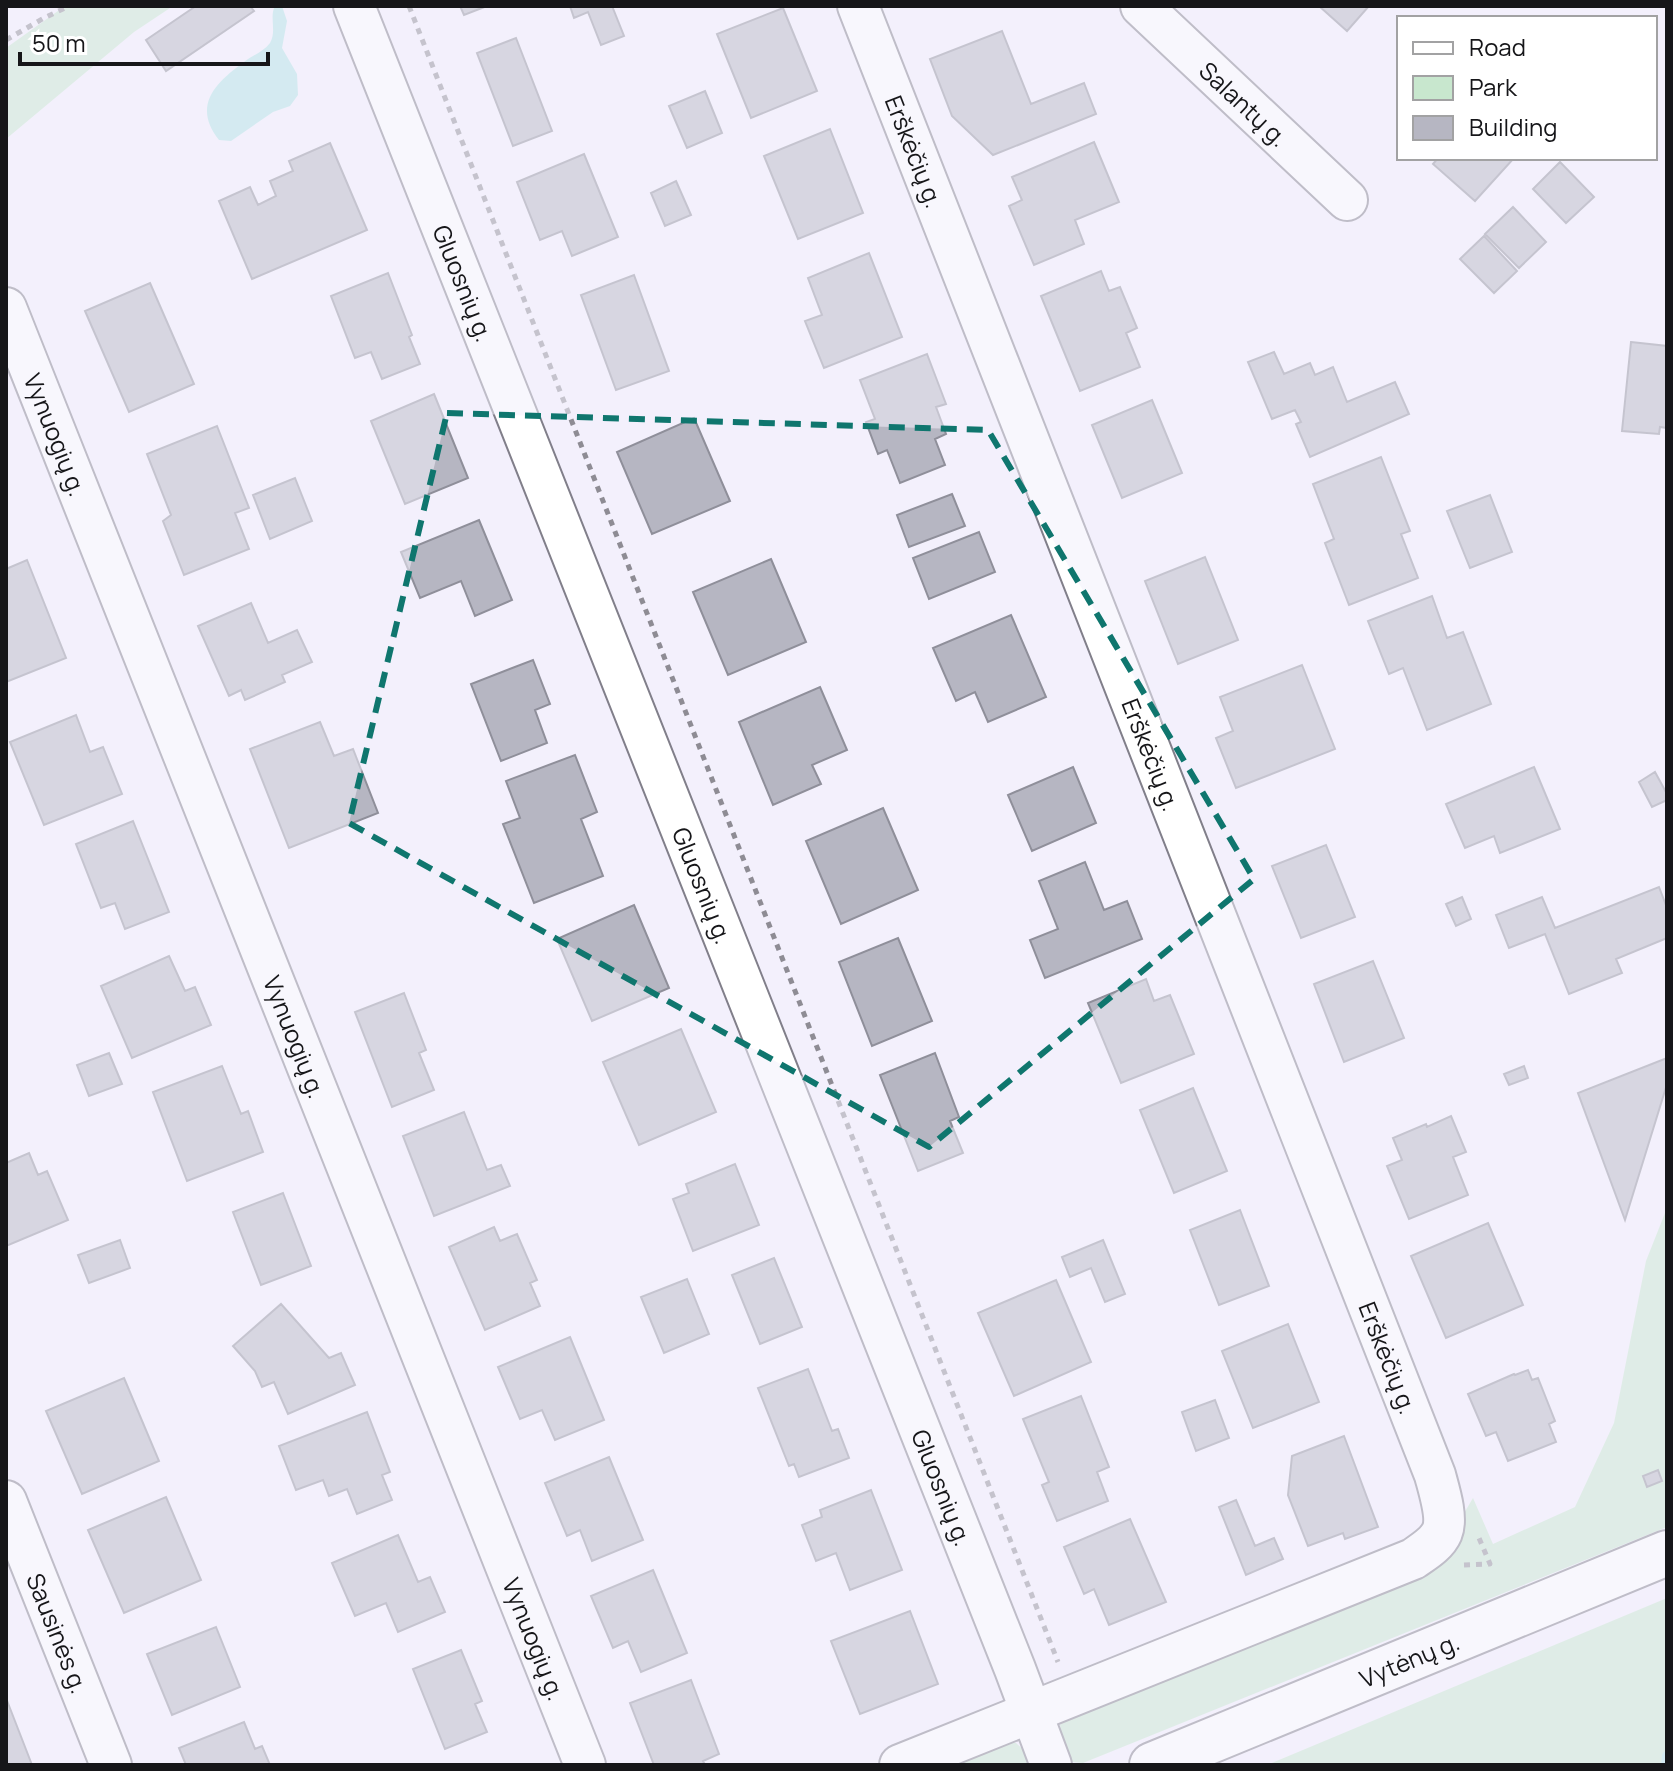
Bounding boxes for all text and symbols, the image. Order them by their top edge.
scale bar [20,16,268,66]
legend [1397,16,1657,160]
text: 50 m [32,26,86,59]
text: Road [1469,30,1526,63]
street label: Salantų g. [1193,54,1296,153]
text: Park [1469,70,1518,103]
street label: Erškėčių g. [878,90,952,212]
text: Building [1469,110,1557,143]
street label: Gluosnių g. [426,220,502,346]
street label: Vynuogių g. [17,368,95,500]
street label: Erškėčių g. [1115,693,1189,815]
street label: Gluosnių g. [665,822,741,948]
street label: Vynuogių g. [256,970,335,1103]
street label: Erškėčių g. [1352,1297,1426,1418]
street label: Gluosnių g. [905,1424,981,1550]
street label: Sausinės g. [20,1568,97,1698]
street label: Vynuogių g. [496,1573,574,1705]
street label: Vytėnų g. [1354,1624,1464,1694]

